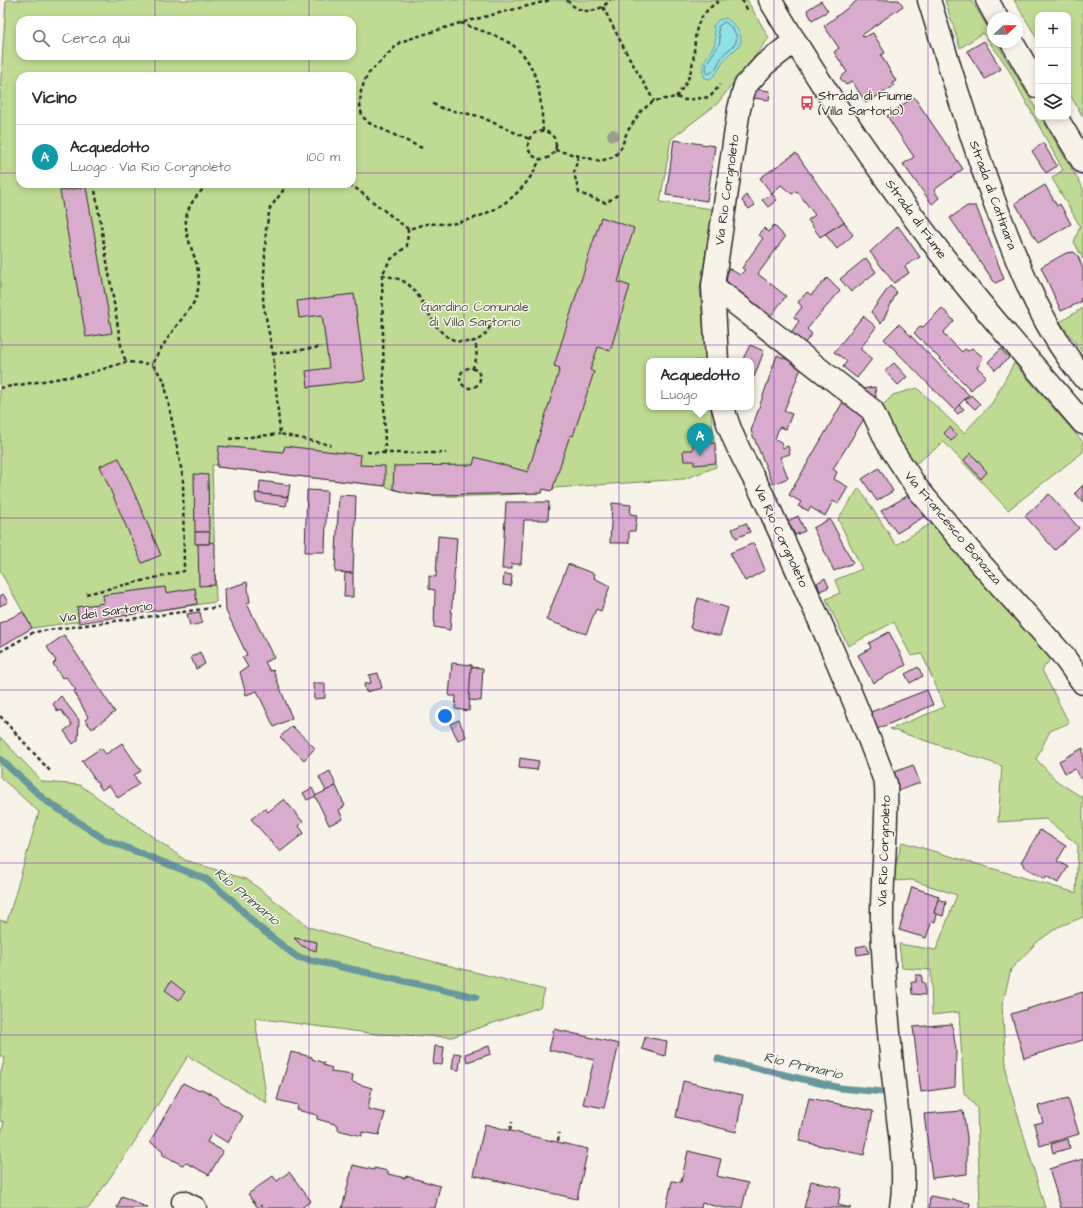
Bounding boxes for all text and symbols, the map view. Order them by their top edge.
north arrow [987,12,1023,48]
map controls [1035,12,1071,120]
button: + [1035,12,1071,48]
search box [16,16,356,60]
icon: search [30,27,52,49]
text: Cerca qui [62,28,130,49]
button: − [1035,48,1071,84]
button: layers [1035,84,1071,120]
text: Vicino [32,86,77,110]
place label: Strada di Fiume (Villa Sartorio) [818,87,912,120]
bus stop icon: Strada di Fiume (Villa Sartorio) [799,95,815,111]
street label: Via Rio Corgnoleto [710,133,745,247]
text: Acquedotto [70,137,149,158]
street label: Strada di Cattinara [965,138,1021,252]
text: A [41,148,49,166]
text: 100 m [307,148,340,166]
text: Luogo · Via Rio Corgnoleto [70,158,231,176]
street label: Strada di Fiume [881,176,951,262]
park label: Giardino Comunale di Villa Sartorio [421,298,529,331]
popup [646,358,754,410]
text: Acquedotto [660,365,740,386]
text: Luogo [660,386,697,404]
pin: A [687,423,713,456]
street label: Via Francesco Bonazza [900,467,1006,589]
street label: Via Rio Corgnoleto [748,482,813,591]
street label: Via dei Sartorio [58,596,154,627]
your location [435,706,455,726]
street label: Via Rio Corgnoleto [873,794,896,907]
water label: Rio Primario [210,864,285,931]
water label: Rio Primario [762,1047,845,1085]

